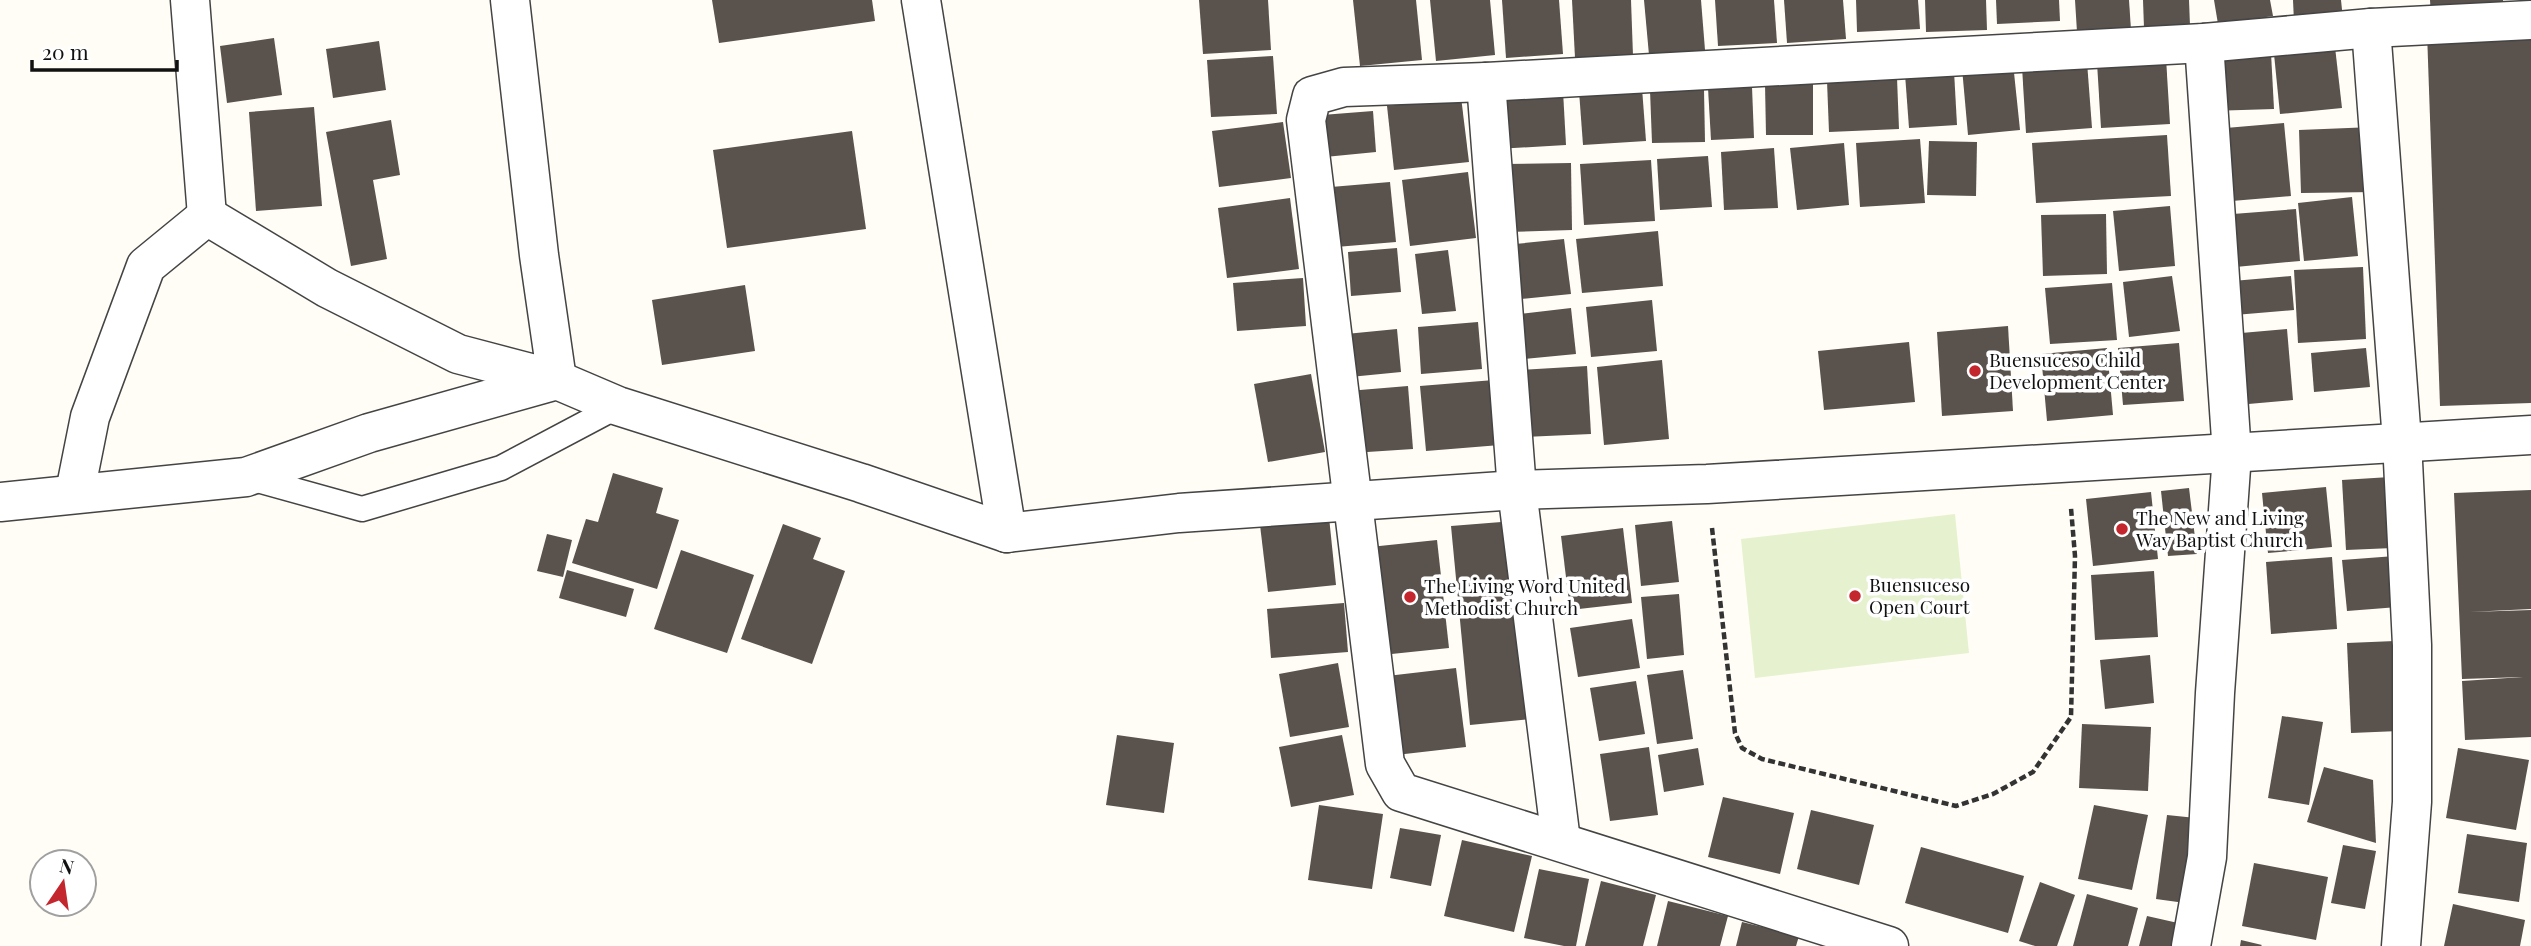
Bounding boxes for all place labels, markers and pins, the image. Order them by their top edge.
place label: Buensuceso Child Development Center [1989,346,2166,394]
marker: Buensuceso Child Development Center [1967,363,1983,379]
place label: The New and Living Way Baptist Church [2135,504,2304,552]
marker: The New and Living Way Baptist Church [2114,521,2130,537]
place label: Buensuceso Open Court [1869,571,1970,619]
place label: The Living Word United Methodist Church [1424,572,1625,620]
marker: Buensuceso Open Court [1847,588,1863,604]
marker: The Living Word United Methodist Church [1402,589,1418,605]

